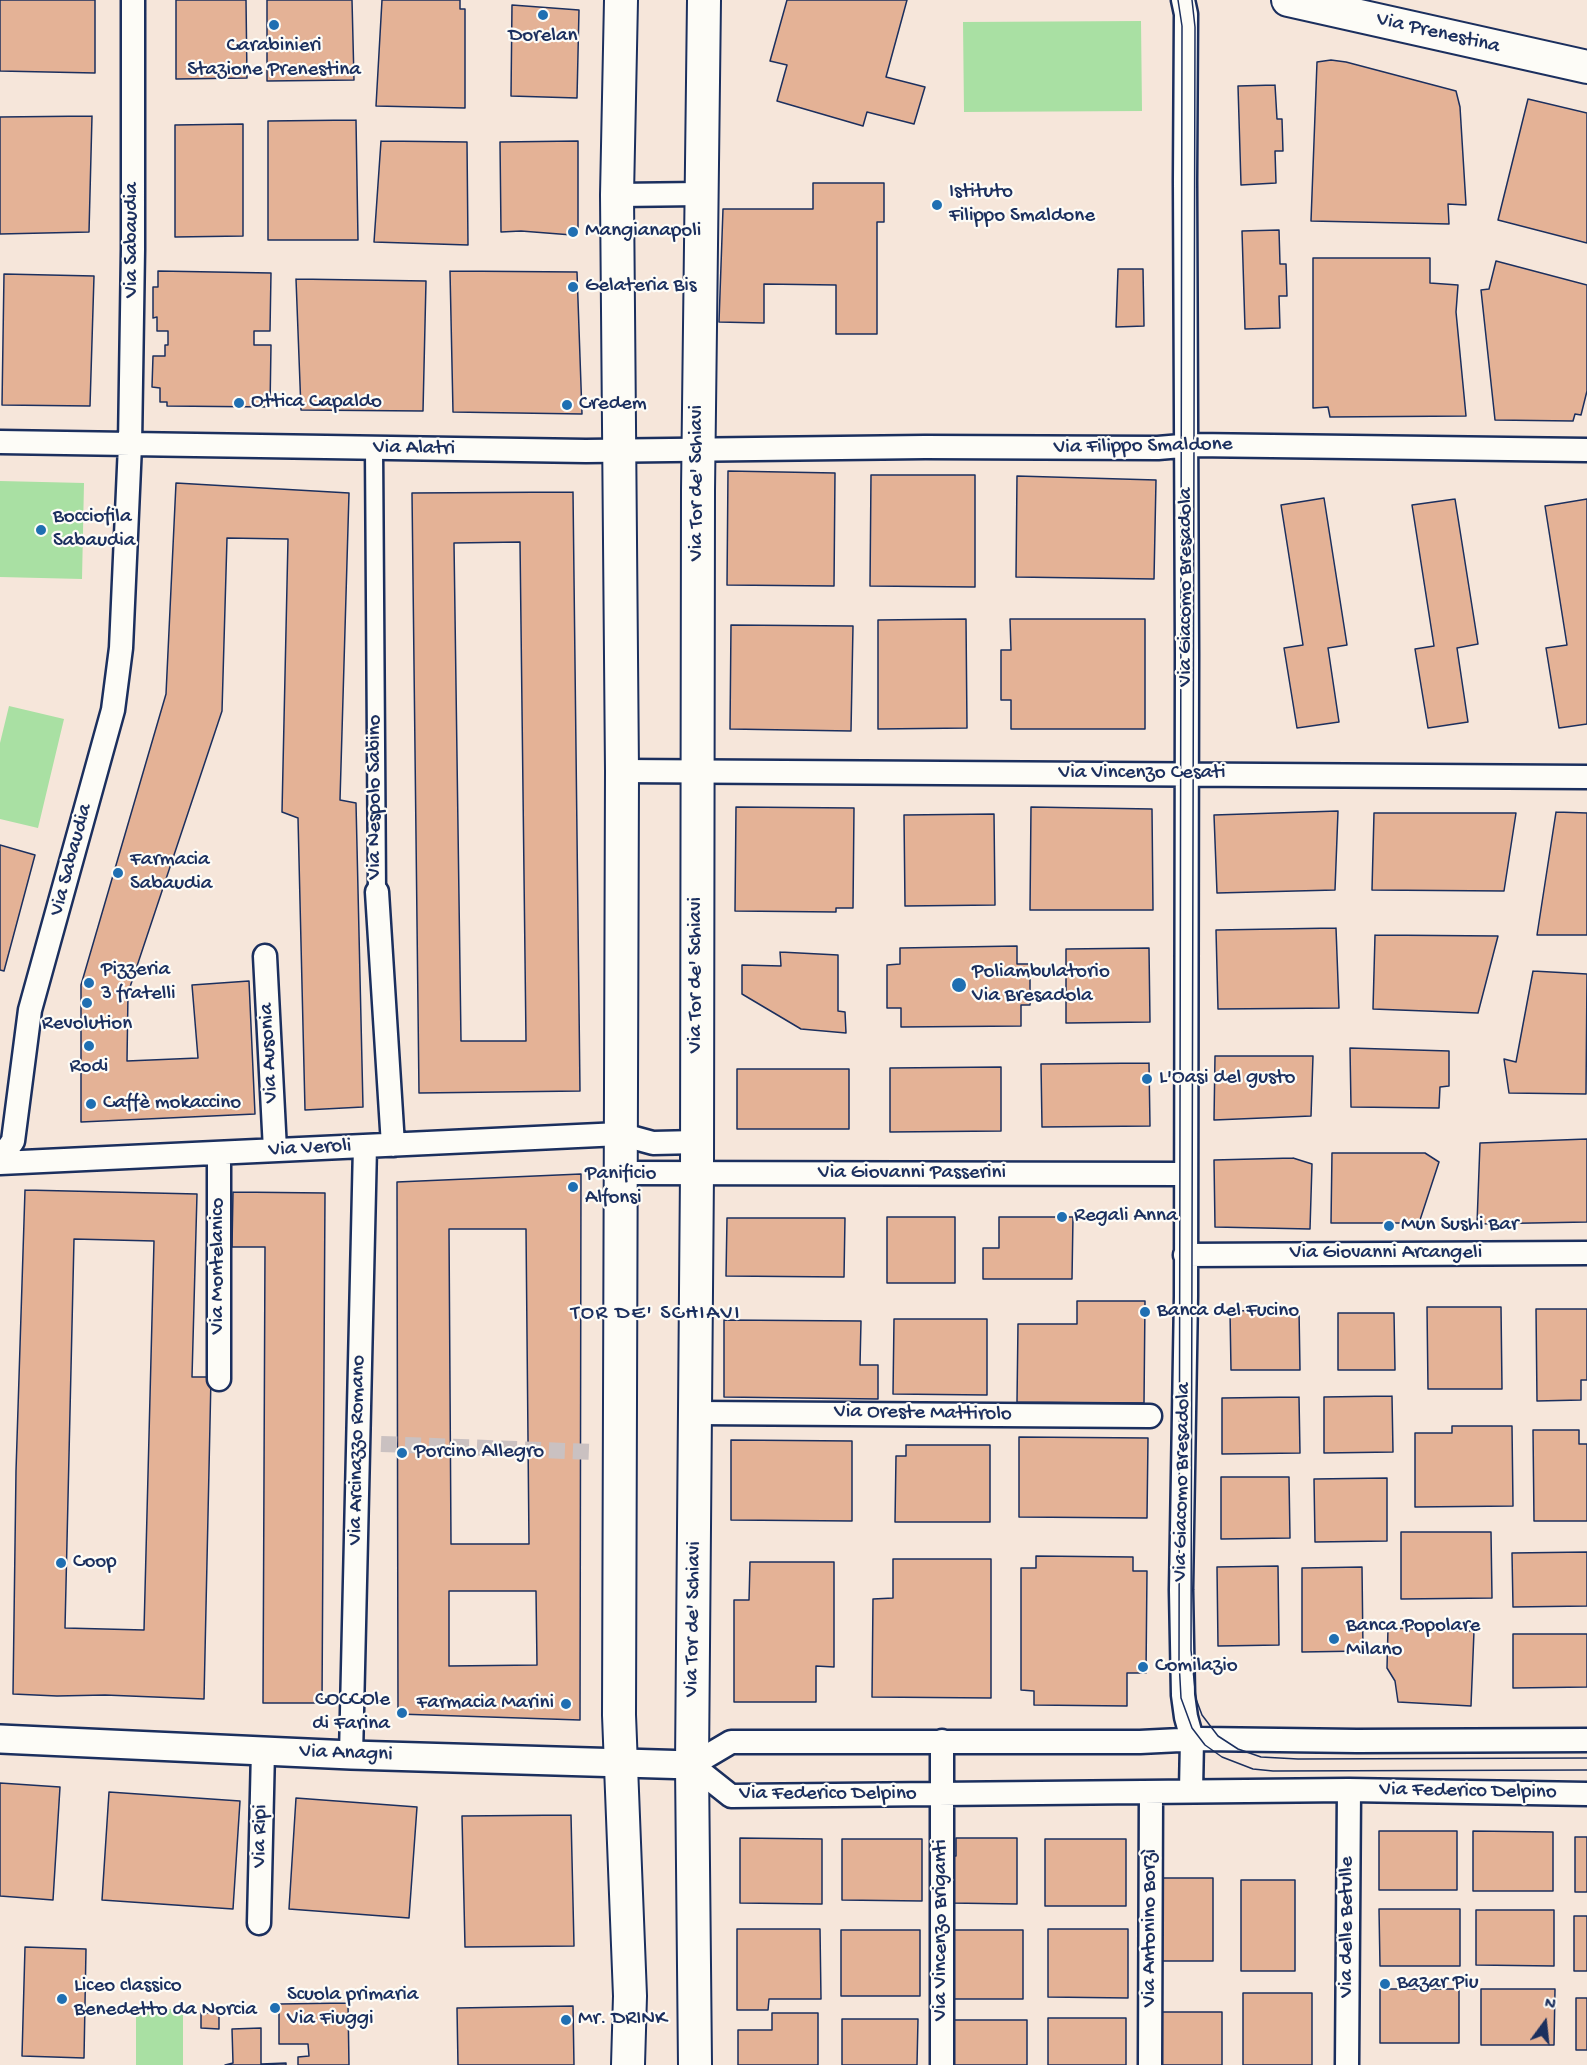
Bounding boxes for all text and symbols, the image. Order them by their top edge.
marker: Dorelan [536,8,550,22]
street label: Via Prenestina [1374,8,1502,60]
marker: Carabinieri Stazione Prenestina [267,18,281,32]
place label: Dorelan [508,24,578,50]
place label: Carabinieri Stazione Prenestina [187,34,361,84]
place label: Istituto Filippo Smaldone [949,180,1095,230]
street label: Via Sabaudia [120,182,146,298]
marker: Istituto Filippo Smaldone [930,198,944,212]
place label: Mangianapoli [585,219,701,245]
marker: Mangianapoli [566,225,580,239]
place label: Gelateria Bis [585,274,696,300]
marker: Gelateria Bis [566,280,580,294]
place label: Ottica Capaldo [251,390,382,416]
place label: Credem [579,392,647,418]
marker: Ottica Capaldo [232,396,246,410]
marker: Credem [560,398,574,412]
street label: Via Tor de' Schiavi [685,405,711,561]
street label: Via Filippo Smaldone [1053,433,1233,461]
street label: Via Alatri [373,436,455,462]
street label: Via Giacomo Bresadola [1174,487,1200,687]
place label: Bocciofila Sabaudia [53,505,136,555]
marker: Bocciofila Sabaudia [34,523,48,537]
street label: Via Nespolo Sabino [363,715,389,879]
street label: Via Vincenzo Cesati [1059,761,1225,787]
street label: Via Sabaudia [45,801,99,919]
place label: Farmacia Sabaudia [130,848,213,898]
marker: Farmacia Sabaudia [111,866,125,880]
street label: Via Tor de' Schiavi [684,897,710,1053]
place label: Pizzeria 3 fratelli [101,958,176,1008]
place label: Poliambulatorio Via Bresadola [972,960,1110,1010]
marker: Pizzeria 3 fratelli [82,976,96,990]
marker: Poliambulatorio Via Bresadola [950,976,968,994]
marker: Revolution [80,996,94,1010]
street label: Via Ausonia [255,1002,285,1104]
place label: Revolution [42,1012,132,1038]
marker: Rodi [82,1039,96,1053]
place label: Rodi [70,1055,108,1081]
place label: L'Oasi del gusto [1159,1066,1295,1092]
marker: L'Oasi del gusto [1140,1072,1154,1086]
place label: Caffè mokaccino [103,1091,241,1117]
marker: Caffè mokaccino [84,1097,98,1111]
street label: Via Veroli [268,1134,352,1164]
street label: Via Giovanni Passerini [818,1161,1006,1187]
place label: Panificio Alfonsi [585,1162,656,1212]
marker: Panificio Alfonsi [566,1180,580,1194]
street label: Via Montelanico [206,1198,232,1334]
place label: Regali Anna [1074,1204,1178,1230]
marker: Regali Anna [1055,1210,1069,1224]
place label: Mun Sushi Bar [1401,1213,1518,1239]
marker: Mun Sushi Bar [1382,1219,1396,1233]
street label: Via Giovanni Arcangeli [1290,1241,1482,1267]
place label: Banca del Fucino [1157,1299,1299,1325]
district label: TOR DE' SCHIAVI [571,1302,741,1328]
marker: Banca del Fucino [1138,1305,1152,1319]
street label: Via Arcinazzo Romano [344,1355,372,1545]
street label: Via Giacomo Bresadola [1169,1382,1197,1582]
street label: Via Oreste Mattirolo [834,1400,1012,1428]
place label: Porcino Allegro [414,1440,544,1466]
marker: Porcino Allegro [395,1446,409,1460]
street label: Via Tor de' Schiavi [680,1541,708,1697]
place label: Coop [73,1550,117,1576]
marker: Coop [54,1556,68,1570]
place label: Banca Popolare Milano [1346,1614,1480,1664]
marker: Banca Popolare Milano [1327,1632,1341,1646]
place label: Comilazio [1155,1654,1238,1680]
marker: Comilazio [1136,1660,1150,1674]
place label: COCCOle di Farina [312,1688,390,1738]
place label: Farmacia Marini [417,1691,554,1717]
marker: Farmacia Marini [559,1697,573,1711]
marker: COCCOle di Farina [395,1706,409,1720]
street label: Via Anagni [299,1740,393,1768]
street label: Via Federico Delpino [1379,1778,1557,1806]
street label: Via Federico Delpino [739,1782,917,1808]
street label: Via Ripi [248,1804,274,1868]
street label: Via Vincenzo Briganti [929,1839,955,2021]
street label: Via Antonino Borzì [1138,1849,1164,2007]
street label: Via delle Betulle [1335,1856,1361,1998]
place label: Bazar Piu [1397,1971,1479,1997]
place label: Liceo classico Benedetto da Norcia [74,1974,257,2024]
marker: Bazar Piu [1378,1977,1392,1991]
place label: Scuola primaria Via Fiuggi [287,1983,418,2033]
marker: Liceo classico Benedetto da Norcia [55,1992,69,2006]
north arrow [1515,1993,1575,2053]
text: N [1542,1995,1557,2016]
marker: Scuola primaria Via Fiuggi [268,2001,282,2015]
place label: Mr. DRINK [578,2007,667,2033]
marker: Mr. DRINK [559,2013,573,2027]

